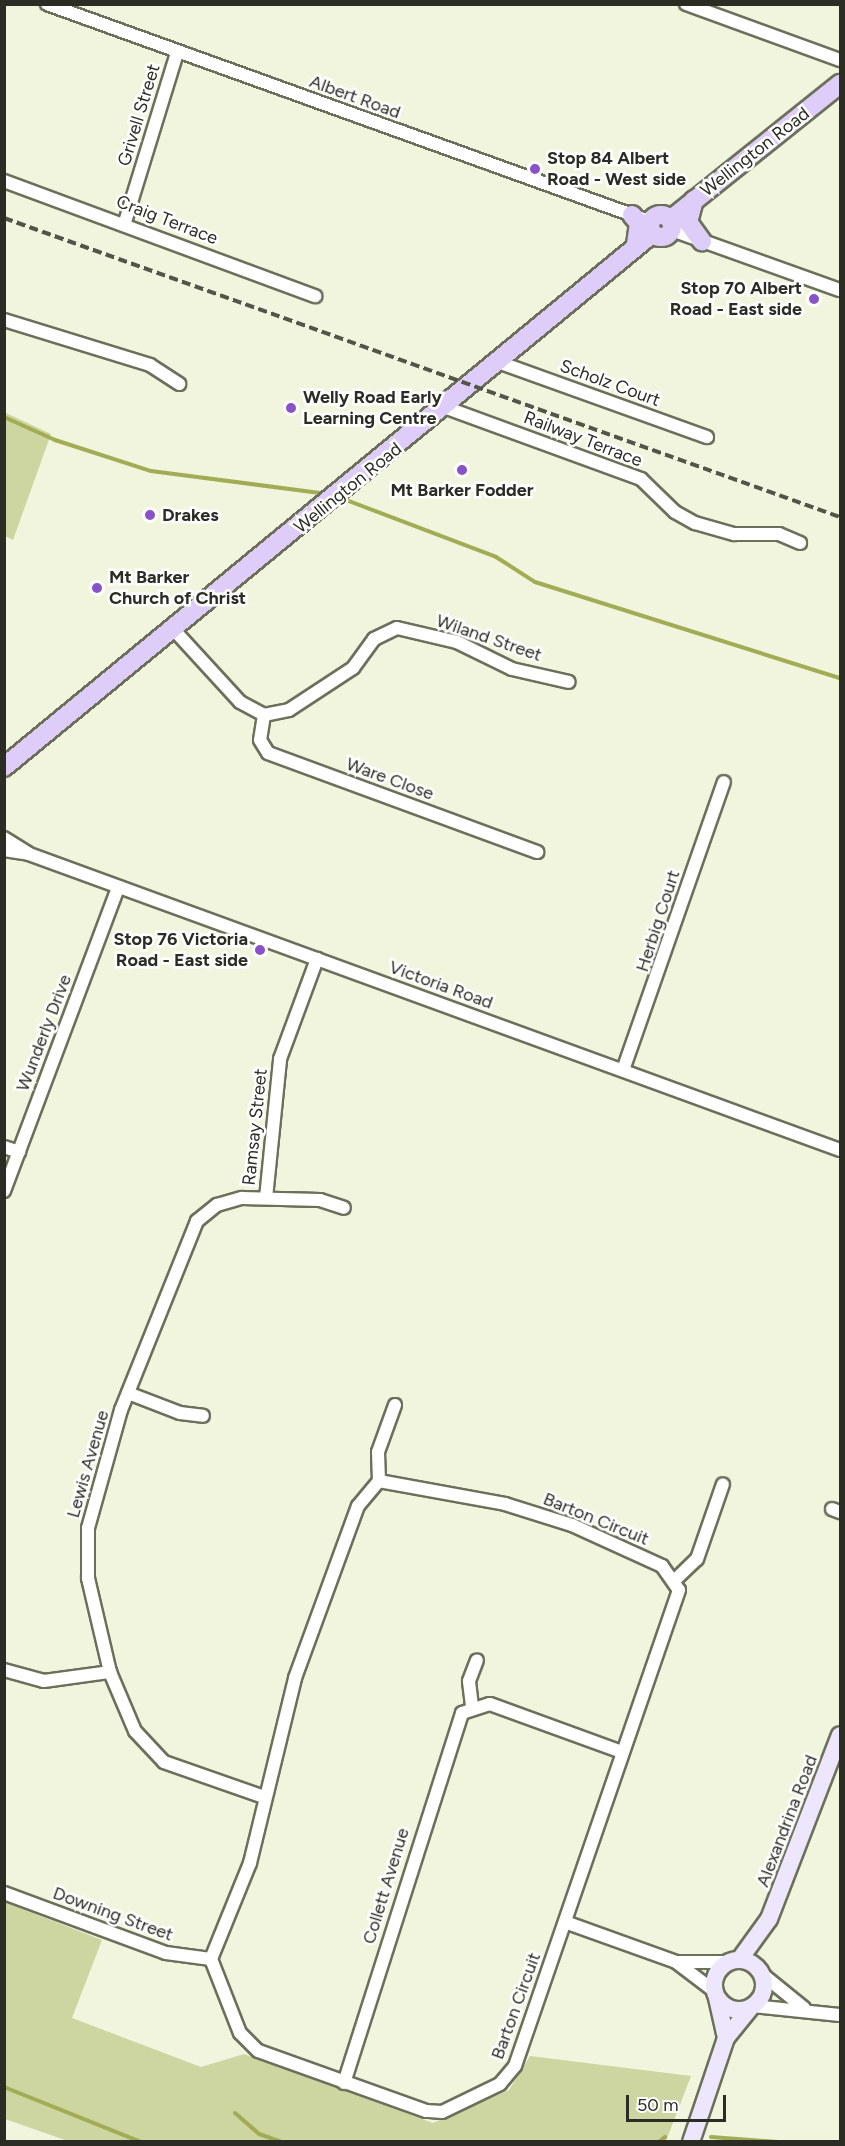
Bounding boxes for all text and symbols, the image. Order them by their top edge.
street label: Grivell Street [113,61,165,169]
street label: Albert Road [307,71,403,123]
street label: Wellington Road [696,103,814,201]
place label: Stop 84 Albert Road - West side [547,148,686,190]
marker: Stop 84 Albert Road - West side [528,162,542,176]
street label: Craig Terrace [113,191,221,249]
place label: Stop 70 Albert Road - East side [670,278,802,320]
marker: Stop 70 Albert Road - East side [807,292,821,306]
street label: Scholz Court [557,355,663,411]
place label: Welly Road Early Learning Centre [303,387,442,430]
marker: Welly Road Early Learning Centre [284,401,298,415]
street label: Railway Terrace [521,407,645,471]
street label: Wellington Road [290,438,406,538]
marker: Mt Barker Fodder [455,463,469,477]
place label: Mt Barker Fodder [390,479,534,501]
place label: Drakes [162,504,219,526]
marker: Drakes [143,508,157,522]
place label: Mt Barker Church of Christ [109,567,246,610]
marker: Mt Barker Church of Christ [90,581,104,595]
street label: Wiland Street [433,610,545,666]
street label: Ware Close [343,753,437,805]
street label: Herbig Court [631,867,685,975]
place label: Stop 76 Victoria Road - East side [114,929,248,972]
marker: Stop 76 Victoria Road - East side [253,943,267,957]
street label: Victoria Road [386,956,496,1014]
street label: Wunderly Drive [12,972,76,1094]
street label: Ramsay Street [238,1067,272,1187]
street label: Lewis Avenue [62,1408,114,1520]
street label: Barton Circuit [540,1488,652,1550]
street label: Alexandrina Road [752,1752,822,1890]
street label: Collett Avenue [358,1825,414,1947]
street label: Downing Street [50,1882,176,1946]
street label: Barton Circuit [487,1950,545,2062]
scale bar [629,2083,730,2121]
text: 50 m [637,2094,679,2116]

